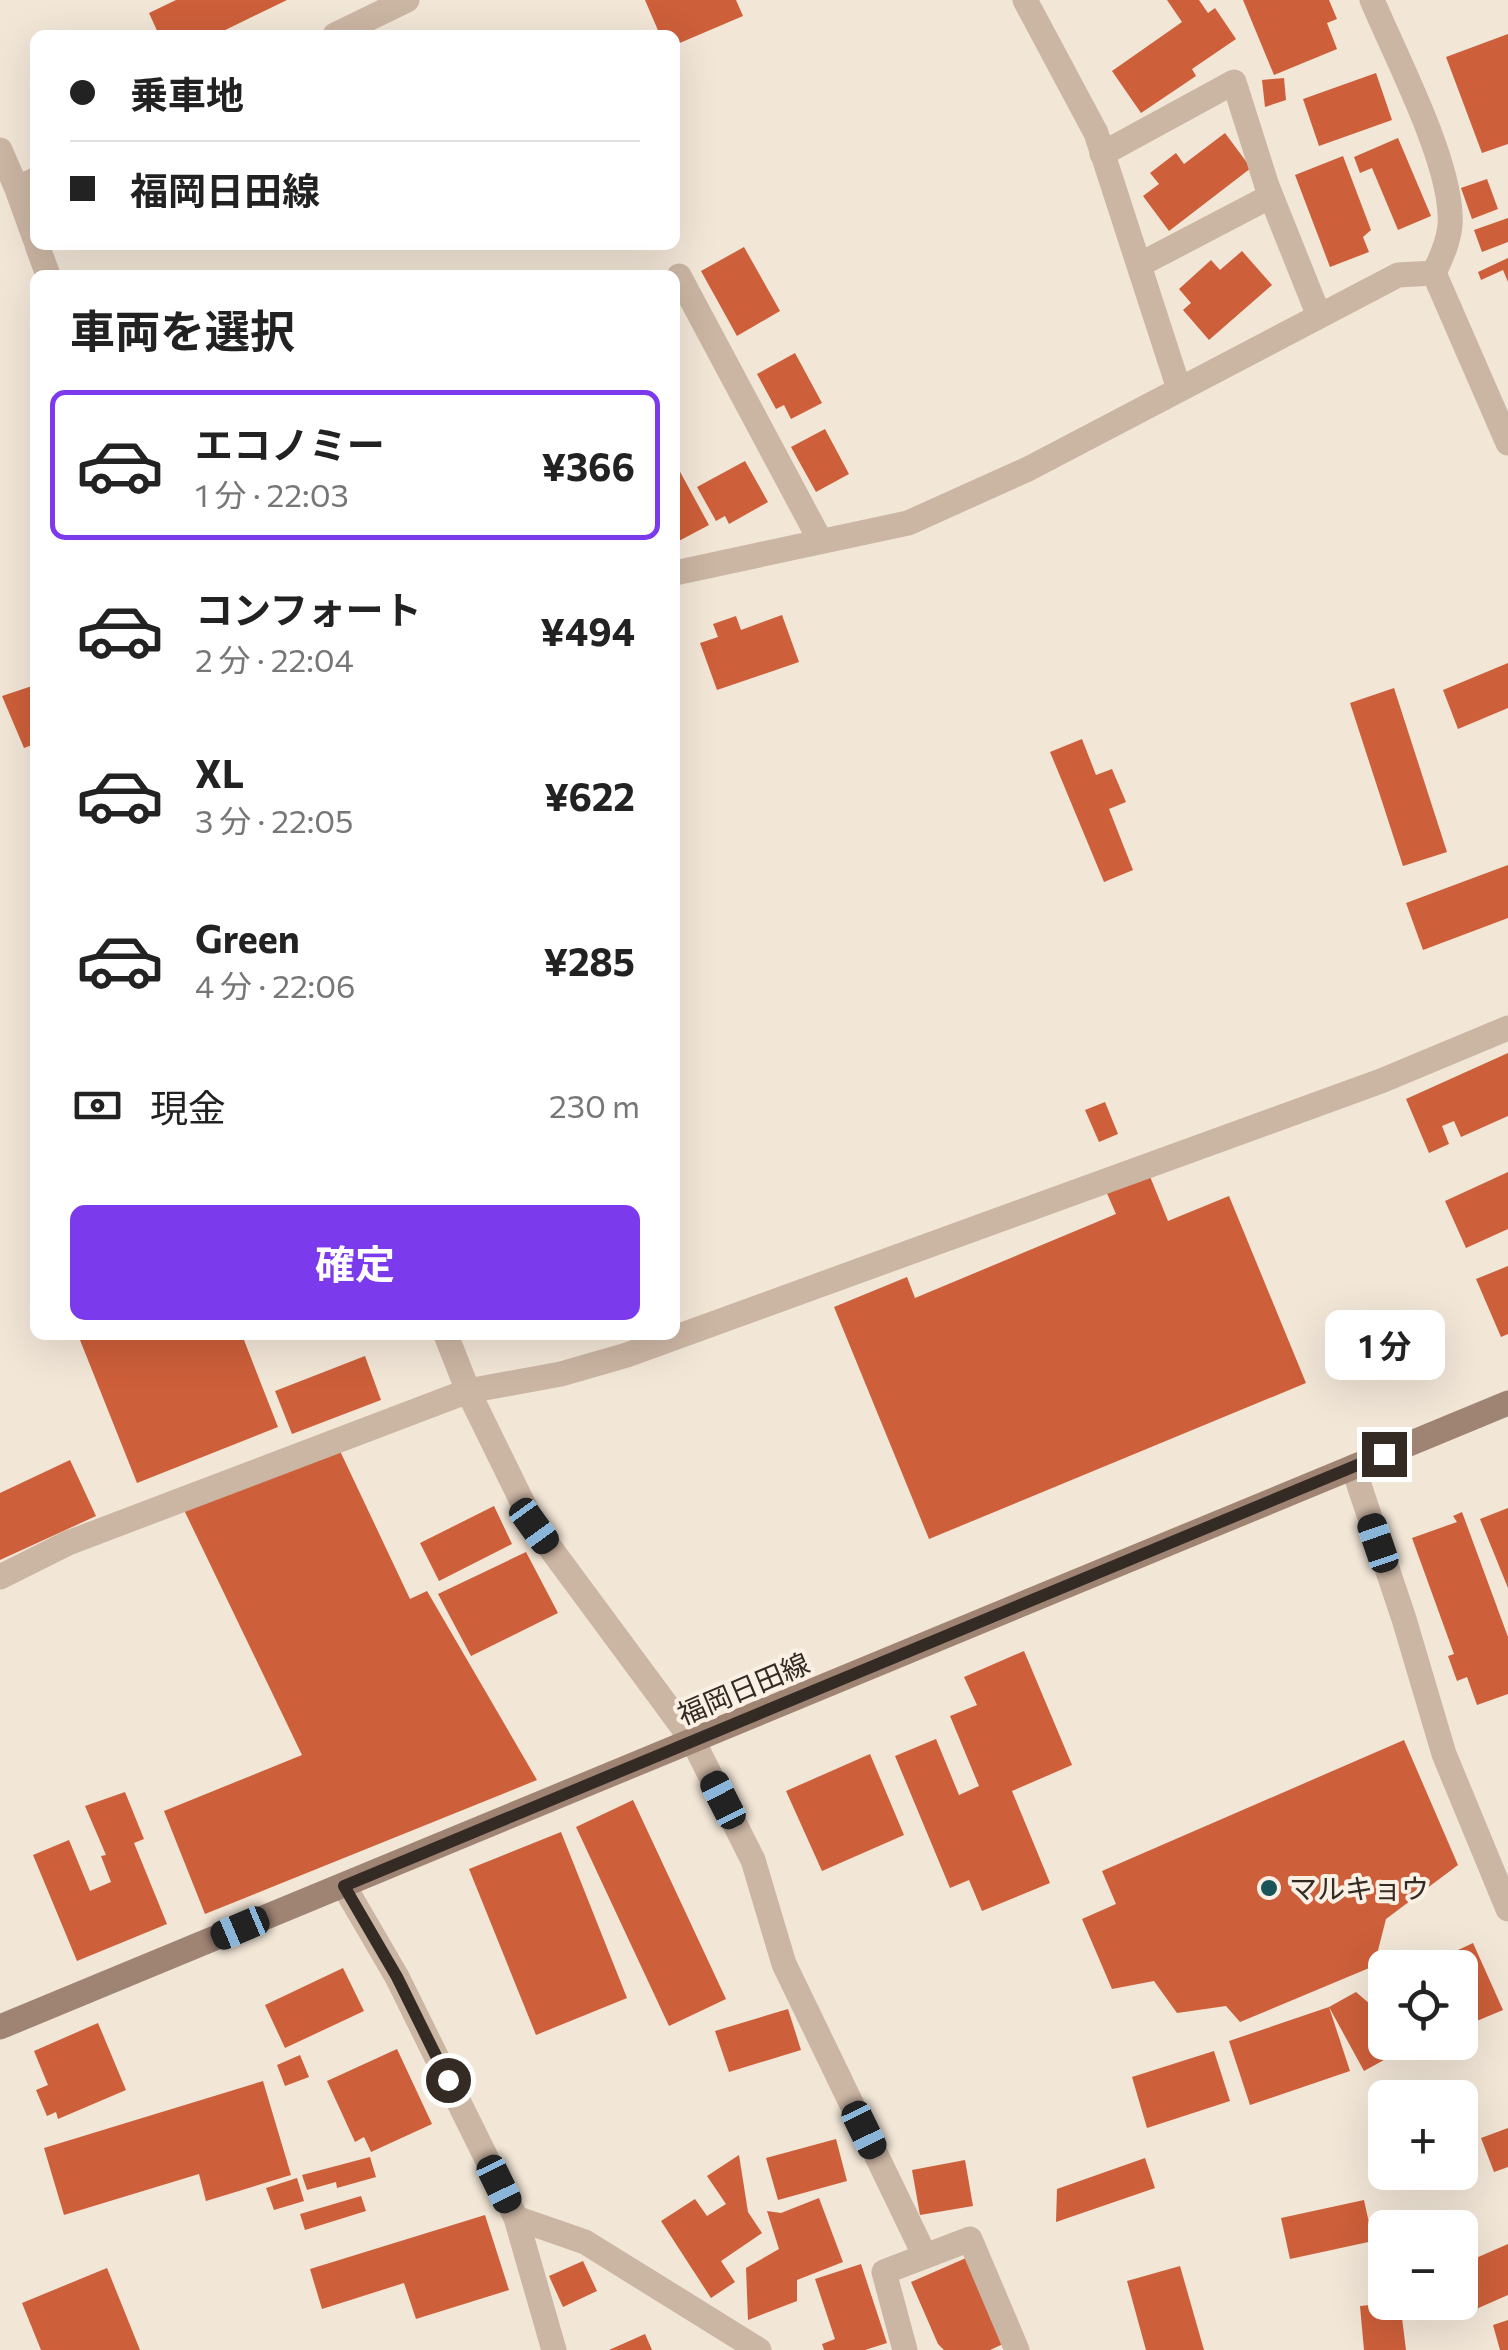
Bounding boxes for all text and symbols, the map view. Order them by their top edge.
text: 乗車地 [130,70,244,117]
text: 福岡日田線 [130,166,320,213]
text: 車両を選択 [70,302,295,357]
icon: car [75,420,165,510]
text: エコノミー [195,420,385,467]
text: ¥366 [542,442,635,489]
text: 1 分 · 22:03 [195,474,349,514]
icon: car [75,585,165,675]
text: コンフォート [195,585,422,632]
text: ¥494 [540,607,635,654]
text: 2 分 · 22:04 [195,639,354,679]
text: XL [195,749,244,796]
icon: car [75,750,165,840]
text: ¥622 [544,772,635,819]
text: 3 分 · 22:05 [195,800,354,840]
text: Green [195,914,300,961]
icon: car [75,915,165,1005]
text: ¥285 [543,937,635,984]
text: 4 分 · 22:06 [195,965,355,1005]
icon: cash [70,1078,125,1133]
text: 現金 [150,1083,226,1130]
text: 230 m [549,1085,640,1125]
button: 確定 [70,1205,640,1320]
callout: 1 分 [1324,1309,1444,1379]
text: 1 分 [1359,1325,1411,1365]
route end [1362,1432,1407,1477]
car [504,1493,564,1559]
car [1354,1510,1402,1576]
street label: 福岡日田線 [672,1645,814,1731]
car [696,1766,750,1834]
place label: マルキョウ [1289,1871,1429,1905]
marker: マルキョウ [1258,1877,1280,1899]
car [207,1902,273,1954]
map controls [1368,1950,1478,2320]
button: locate [1368,1950,1478,2060]
route start [426,2058,471,2103]
button: + [1368,2080,1478,2190]
car [837,2096,891,2164]
car [472,2150,526,2218]
button: − [1368,2210,1478,2320]

